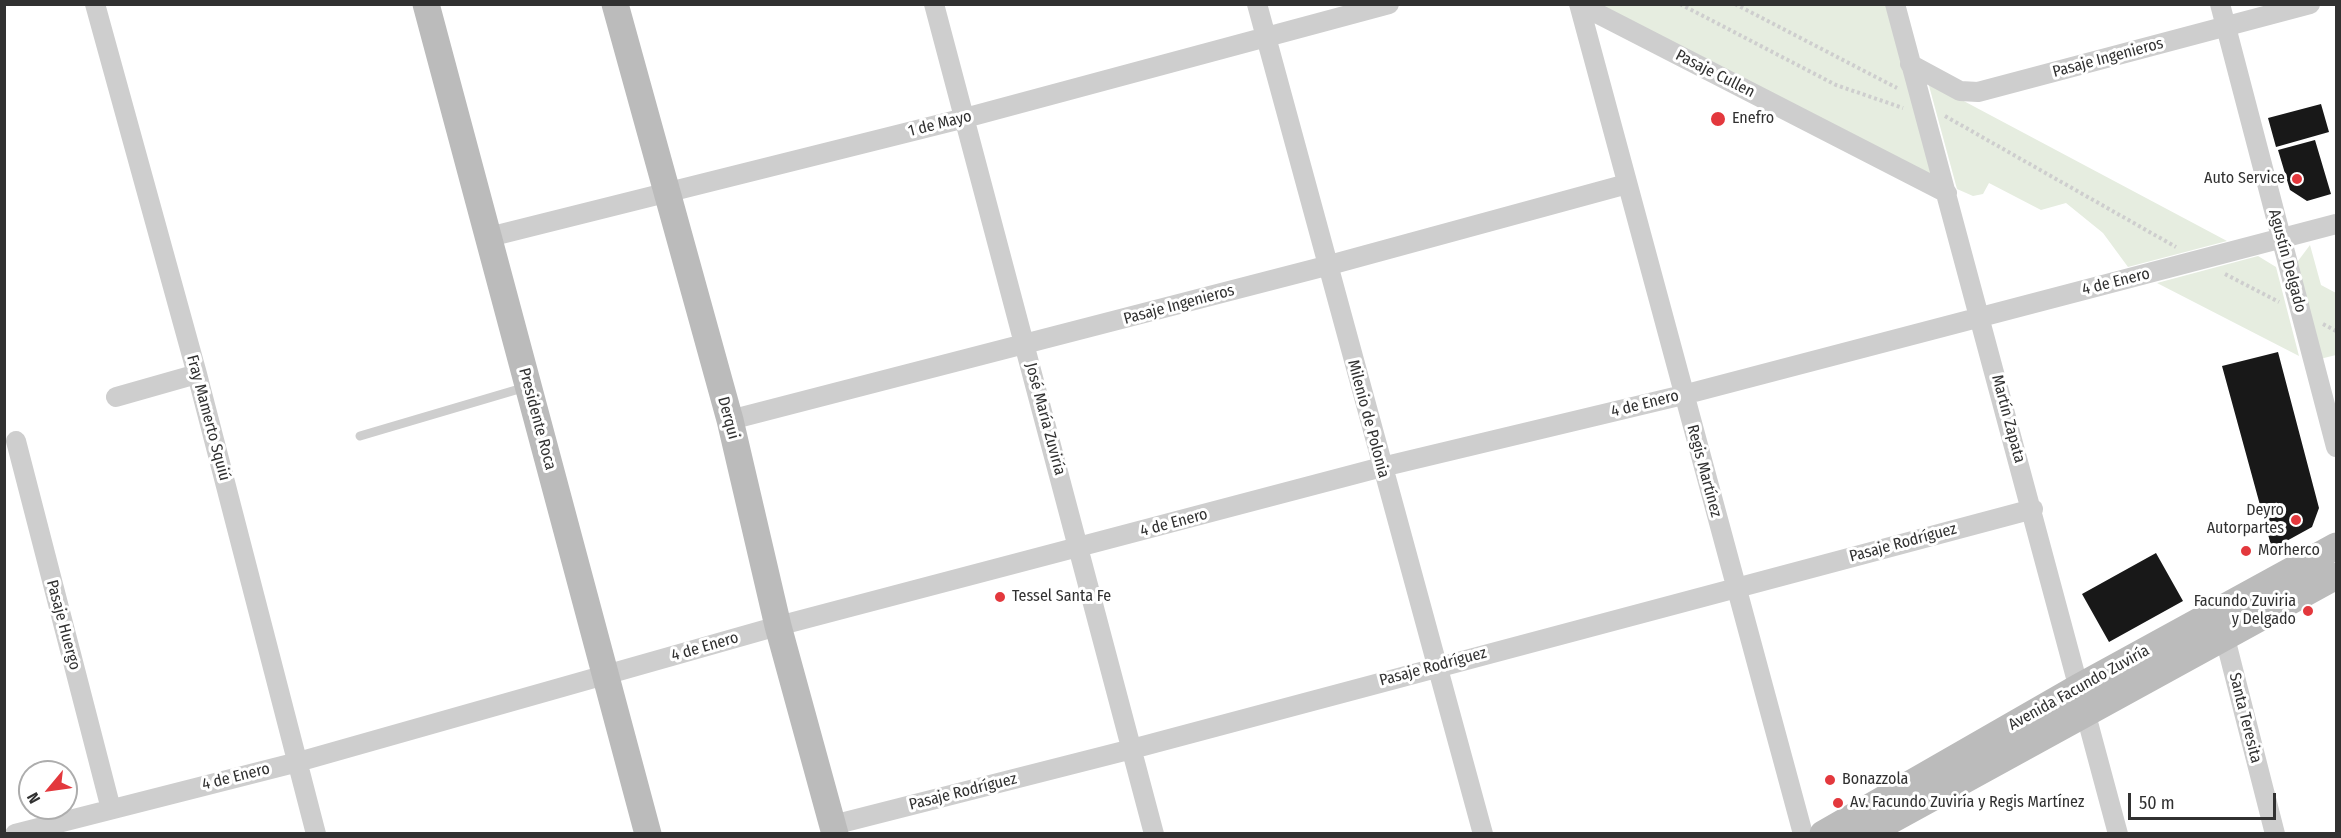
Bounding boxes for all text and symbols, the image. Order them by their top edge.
street label: Pasaje Ingenieros [2051,34,2165,82]
street label: Pasaje Cullen [1672,46,1758,102]
street label: 1 de Mayo [906,107,974,141]
place label: Enefro [1732,109,1774,129]
marker: Enefro [1709,110,1727,128]
place label: Auto Service [2204,169,2285,189]
marker: Auto Service [2290,172,2304,186]
street label: Agustín Delgado [2264,207,2310,315]
street label: 4 de Enero [2080,264,2152,300]
street label: Pasaje Ingenieros [1122,281,1236,329]
street label: Fray Mamerto Squiú [182,353,234,483]
street label: Milenio de Polonia [1343,358,1393,480]
street label: José María Zuviría [1021,361,1069,477]
street label: Presidente Roca [514,366,560,472]
street label: Martín Zapata [1987,373,2029,465]
street label: 4 de Enero [1609,386,1681,422]
street label: Derqui [713,395,743,441]
street label: Regis Martínez [1682,423,1726,519]
place label: Deyro Autorpartes [2207,501,2284,539]
street label: 4 de Enero [1138,505,1210,541]
marker: Deyro Autorpartes [2289,513,2303,527]
street label: Pasaje Rodríguez [1847,519,1959,567]
place label: Morherco [2258,541,2320,561]
marker: Morherco [2239,544,2253,558]
street label: Pasaje Huergo [42,578,84,672]
place label: Tessel Santa Fe [1012,587,1111,607]
marker: Tessel Santa Fe [993,590,1007,604]
place label: Facundo Zuviria y Delgado [2194,592,2296,630]
marker: Facundo Zuviria y Delgado [2301,604,2315,618]
street label: 4 de Enero [669,628,741,666]
street label: Avenida Facundo Zuviría [2005,641,2153,735]
street label: Pasaje Rodríguez [1377,643,1489,691]
street label: Santa Teresita [2225,671,2265,765]
street label: 4 de Enero [200,759,272,795]
north arrow [18,760,78,820]
street label: Pasaje Rodríguez [907,769,1019,815]
place label: Bonazzola [1842,770,1908,790]
marker: Bonazzola [1823,773,1837,787]
scale bar [2131,781,2280,819]
text: N [23,789,44,807]
text: 50 m [2139,792,2175,814]
place label: Av. Facundo Zuviría y Regis Martínez [1850,793,2084,813]
marker: Av. Facundo Zuviría y Regis Martínez [1831,796,1845,810]

